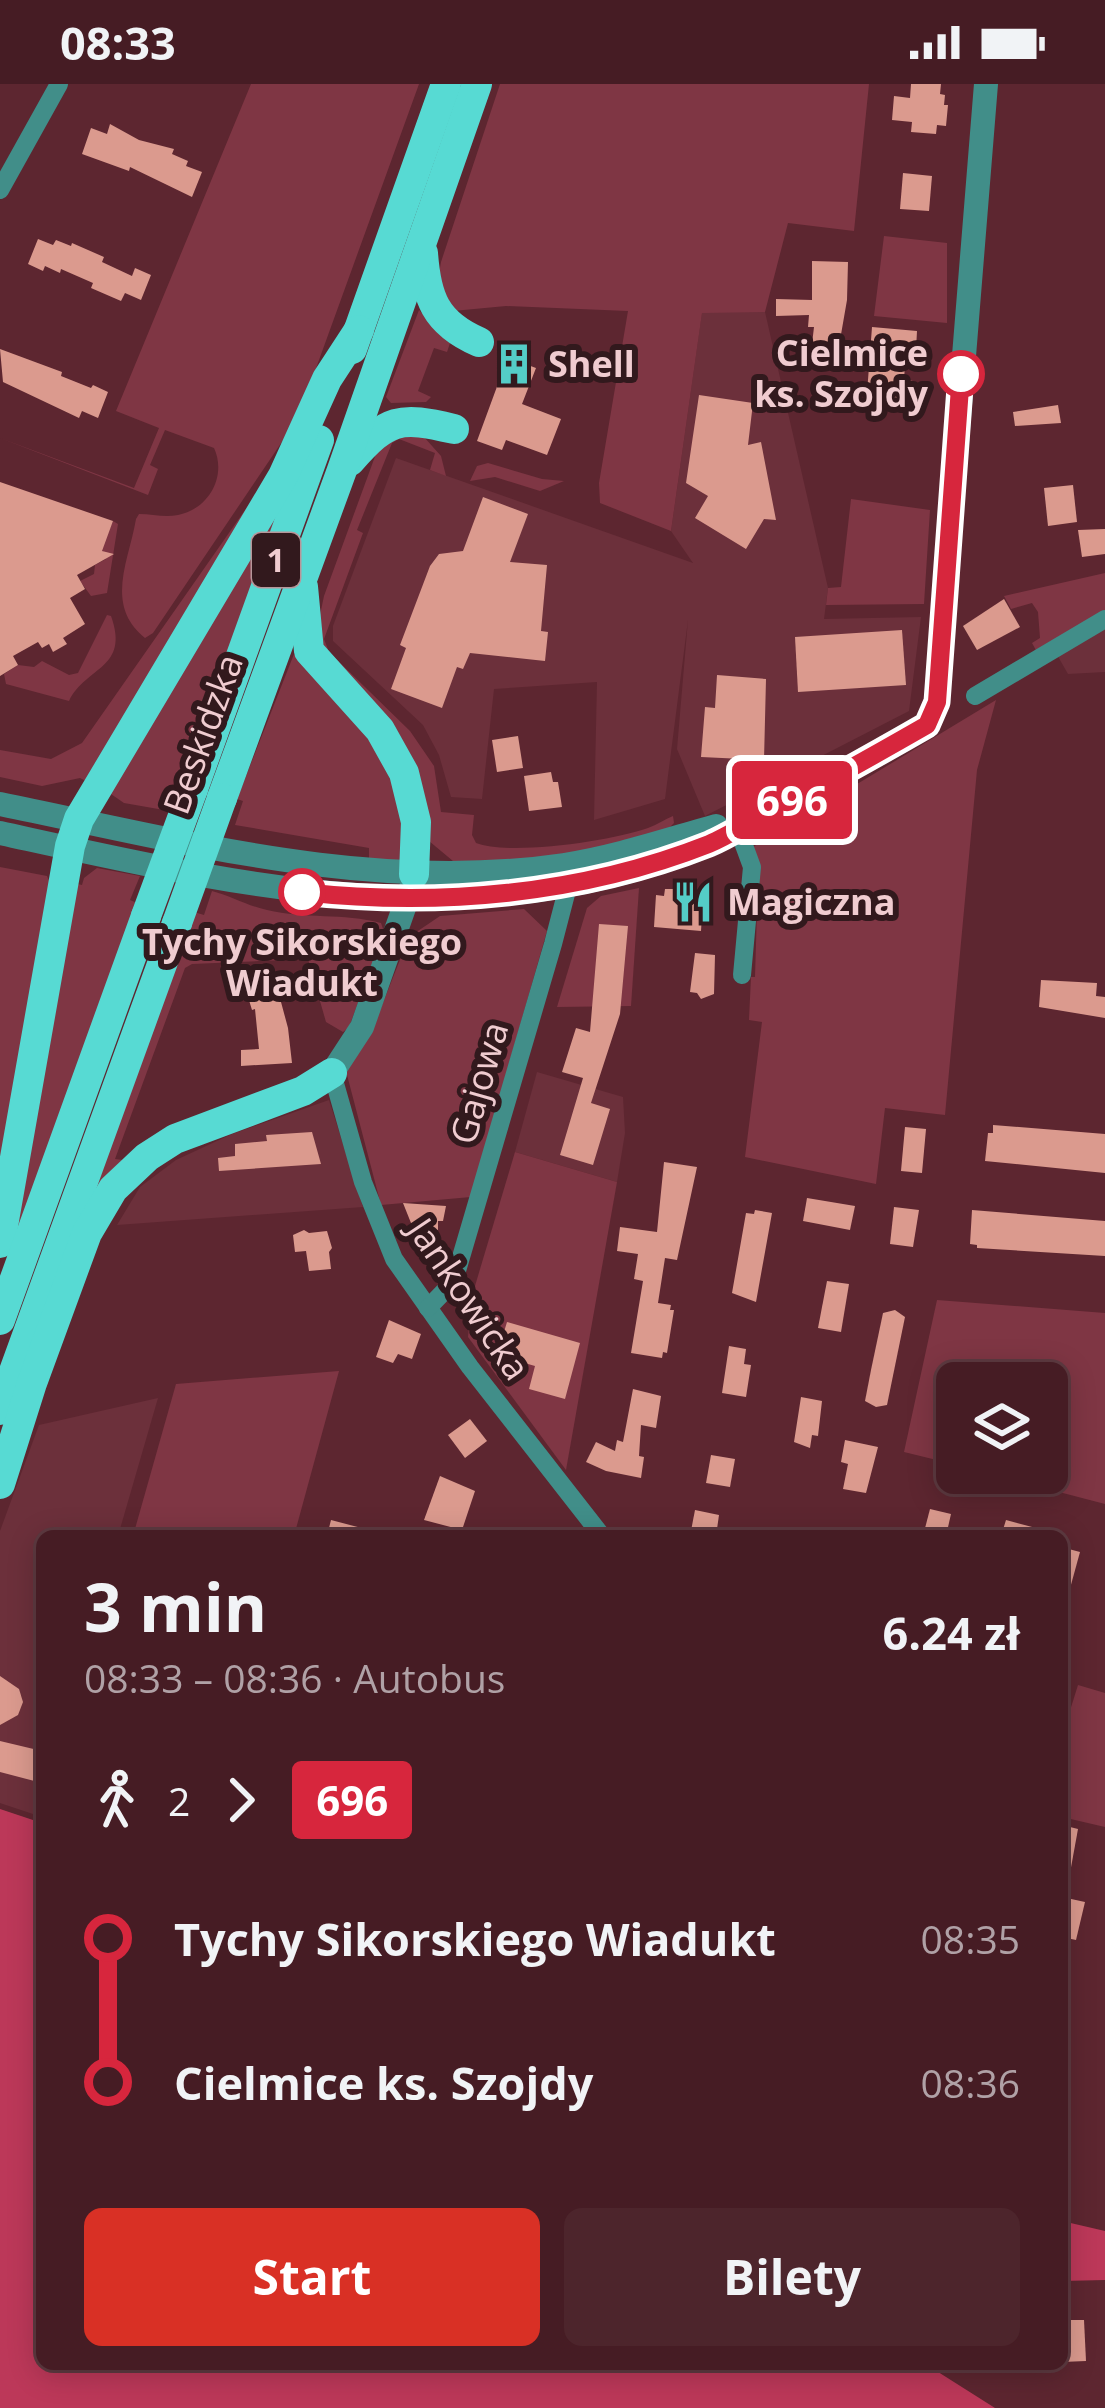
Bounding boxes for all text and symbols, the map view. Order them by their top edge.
text: 08:33 [60,12,176,73]
place label: Cielmice ks. Szojdy [754,328,929,418]
place label: Shell [548,339,635,388]
building icon: Shell [491,341,537,387]
marker: Cielmice ks. Szojdy [939,352,983,396]
road number: 1 [252,533,300,587]
street label: Beskidzka [151,647,254,820]
line badge: 696 [723,761,861,839]
text: 696 [756,771,828,828]
marker: Tychy Sikorskiego Wiadukt [280,870,324,914]
place label: Magiczna [727,877,896,926]
restaurant icon: Magiczna [670,879,716,925]
place label: Tychy Sikorskiego Wiadukt [142,917,462,1007]
street label: Gajowa [438,1016,519,1150]
street label: Jankowicka [396,1206,542,1389]
map controls [936,1362,1068,1494]
button: layers [936,1362,1068,1494]
text: 3 min [84,1561,267,1651]
text: 6.24 zł [883,1602,1020,1663]
text: 08:33 – 08:36 · Autobus [84,1651,505,1704]
icon: walk [84,1767,150,1833]
icon: forward [208,1767,274,1833]
text: 696 [316,1771,388,1828]
text: 2 [168,1774,190,1827]
text: Tychy Sikorskiego Wiadukt [174,1908,776,1969]
text: 08:35 [921,1912,1020,1965]
text: Cielmice ks. Szojdy [174,2052,593,2113]
text: 08:36 [921,2056,1020,2109]
button: Start [84,2208,540,2346]
button: Bilety [564,2208,1020,2346]

